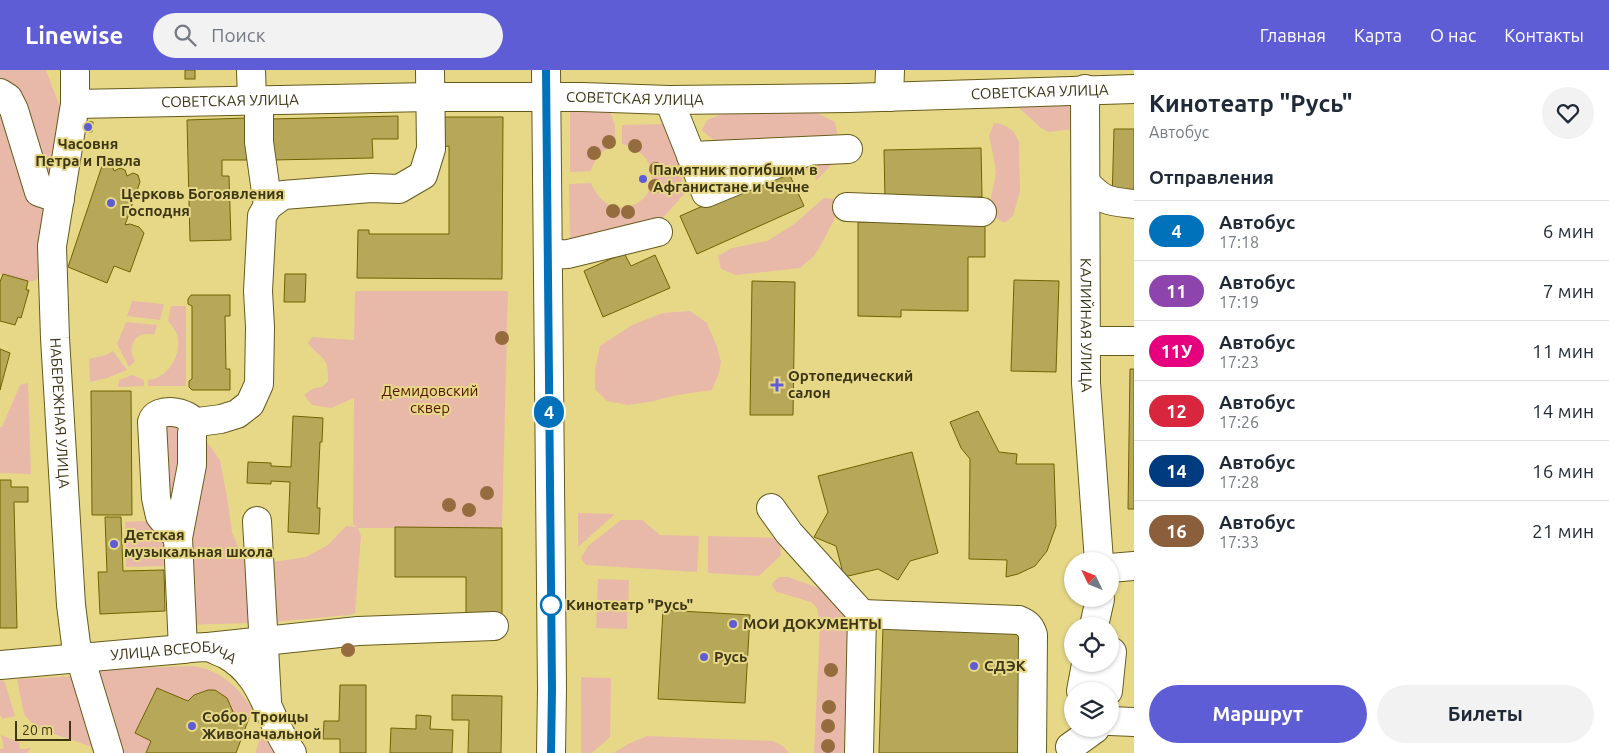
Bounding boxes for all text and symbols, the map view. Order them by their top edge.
search box [153,13,503,58]
icon: search [171,21,199,49]
text: Linewise [25,22,123,49]
text: Поиск [211,24,265,46]
text: Главная [1260,25,1326,45]
text: Карта [1354,25,1402,45]
text: О нас [1430,25,1476,45]
text: Контакты [1504,25,1584,45]
street label: СОВЕТСКАЯ УЛИЦА [971,81,1109,102]
button: heart [1542,87,1594,139]
street label: СОВЕТСКАЯ УЛИЦА [566,88,704,108]
text: Кинотеатр "Русь" [1149,90,1353,117]
street label: СОВЕТСКАЯ УЛИЦА [161,91,299,110]
marker: Часовня Петра и Павла [82,121,94,133]
text: Автобус [1149,123,1209,141]
place label: Часовня Петра и Павла [35,135,141,169]
place label: Памятник погибшим в Афганистане и Чечне [653,161,818,195]
text: Отправления [1149,166,1274,188]
marker: Памятник погибшим в Афганистане и Чечне [637,173,649,185]
place label: Церковь Богоявления Господня [121,185,284,219]
marker: Церковь Богоявления Господня [105,197,117,209]
text: Автобус [1219,211,1295,233]
text: 6 мин [1543,220,1594,242]
text: 4 [1171,221,1182,241]
text: 17:18 [1219,233,1259,251]
street label: КАЛИЙНАЯ УЛИЦА [1078,258,1096,393]
text: Автобус [1219,271,1295,293]
text: 7 мин [1543,280,1594,302]
text: 11 [1166,281,1187,301]
text: 17:19 [1219,293,1259,311]
text: Автобус [1219,331,1295,353]
street label: НАБЕРЕЖНАЯ УЛИЦА [47,337,73,489]
text: 11 мин [1532,340,1594,362]
text: 11У [1161,341,1192,361]
text: 17:23 [1219,353,1259,371]
place label: Ортопедический салон [788,367,913,401]
marker: Ортопедический салон [770,378,784,392]
park label: Демидовский сквер [382,382,478,416]
text: Автобус [1219,391,1295,413]
line badge: 4 [533,396,565,428]
text: 14 мин [1532,400,1594,422]
text: 12 [1166,401,1187,421]
text: 4 [544,402,554,422]
text: 17:26 [1219,413,1259,431]
text: Автобус [1219,451,1295,473]
text: 16 мин [1532,460,1594,482]
text: 14 [1166,461,1187,481]
text: 17:28 [1219,473,1259,491]
text: Автобус [1219,511,1295,533]
text: 21 мин [1532,520,1594,542]
text: 16 [1166,521,1187,541]
place label: Детская музыкальная школа [124,526,273,560]
text: 17:33 [1219,533,1259,551]
marker: Детская музыкальная школа [108,538,120,550]
north arrow [1064,552,1119,608]
map controls [1064,552,1119,737]
marker: Кинотеатр "Русь" [540,594,562,616]
place label: Кинотеатр "Русь" [566,596,693,613]
place label: МОИ ДОКУМЕНТЫ [743,615,882,632]
button: locate [1064,617,1119,672]
marker: МОИ ДОКУМЕНТЫ [727,618,739,630]
street label: УЛИЦА ВСЕОБУЧА [110,638,240,667]
place label: Русь [714,648,747,665]
marker: Русь [698,651,710,663]
place label: СДЭК [984,657,1026,674]
marker: СДЭК [968,660,980,672]
button: layers [1064,682,1119,737]
button: Маршрут [1149,685,1367,743]
button: Билеты [1377,685,1594,743]
place label: Собор Троицы Живоначальной [202,708,321,742]
scale bar [15,718,71,741]
marker: Собор Троицы Живоначальной [186,720,198,732]
text: 20 m [22,722,53,738]

